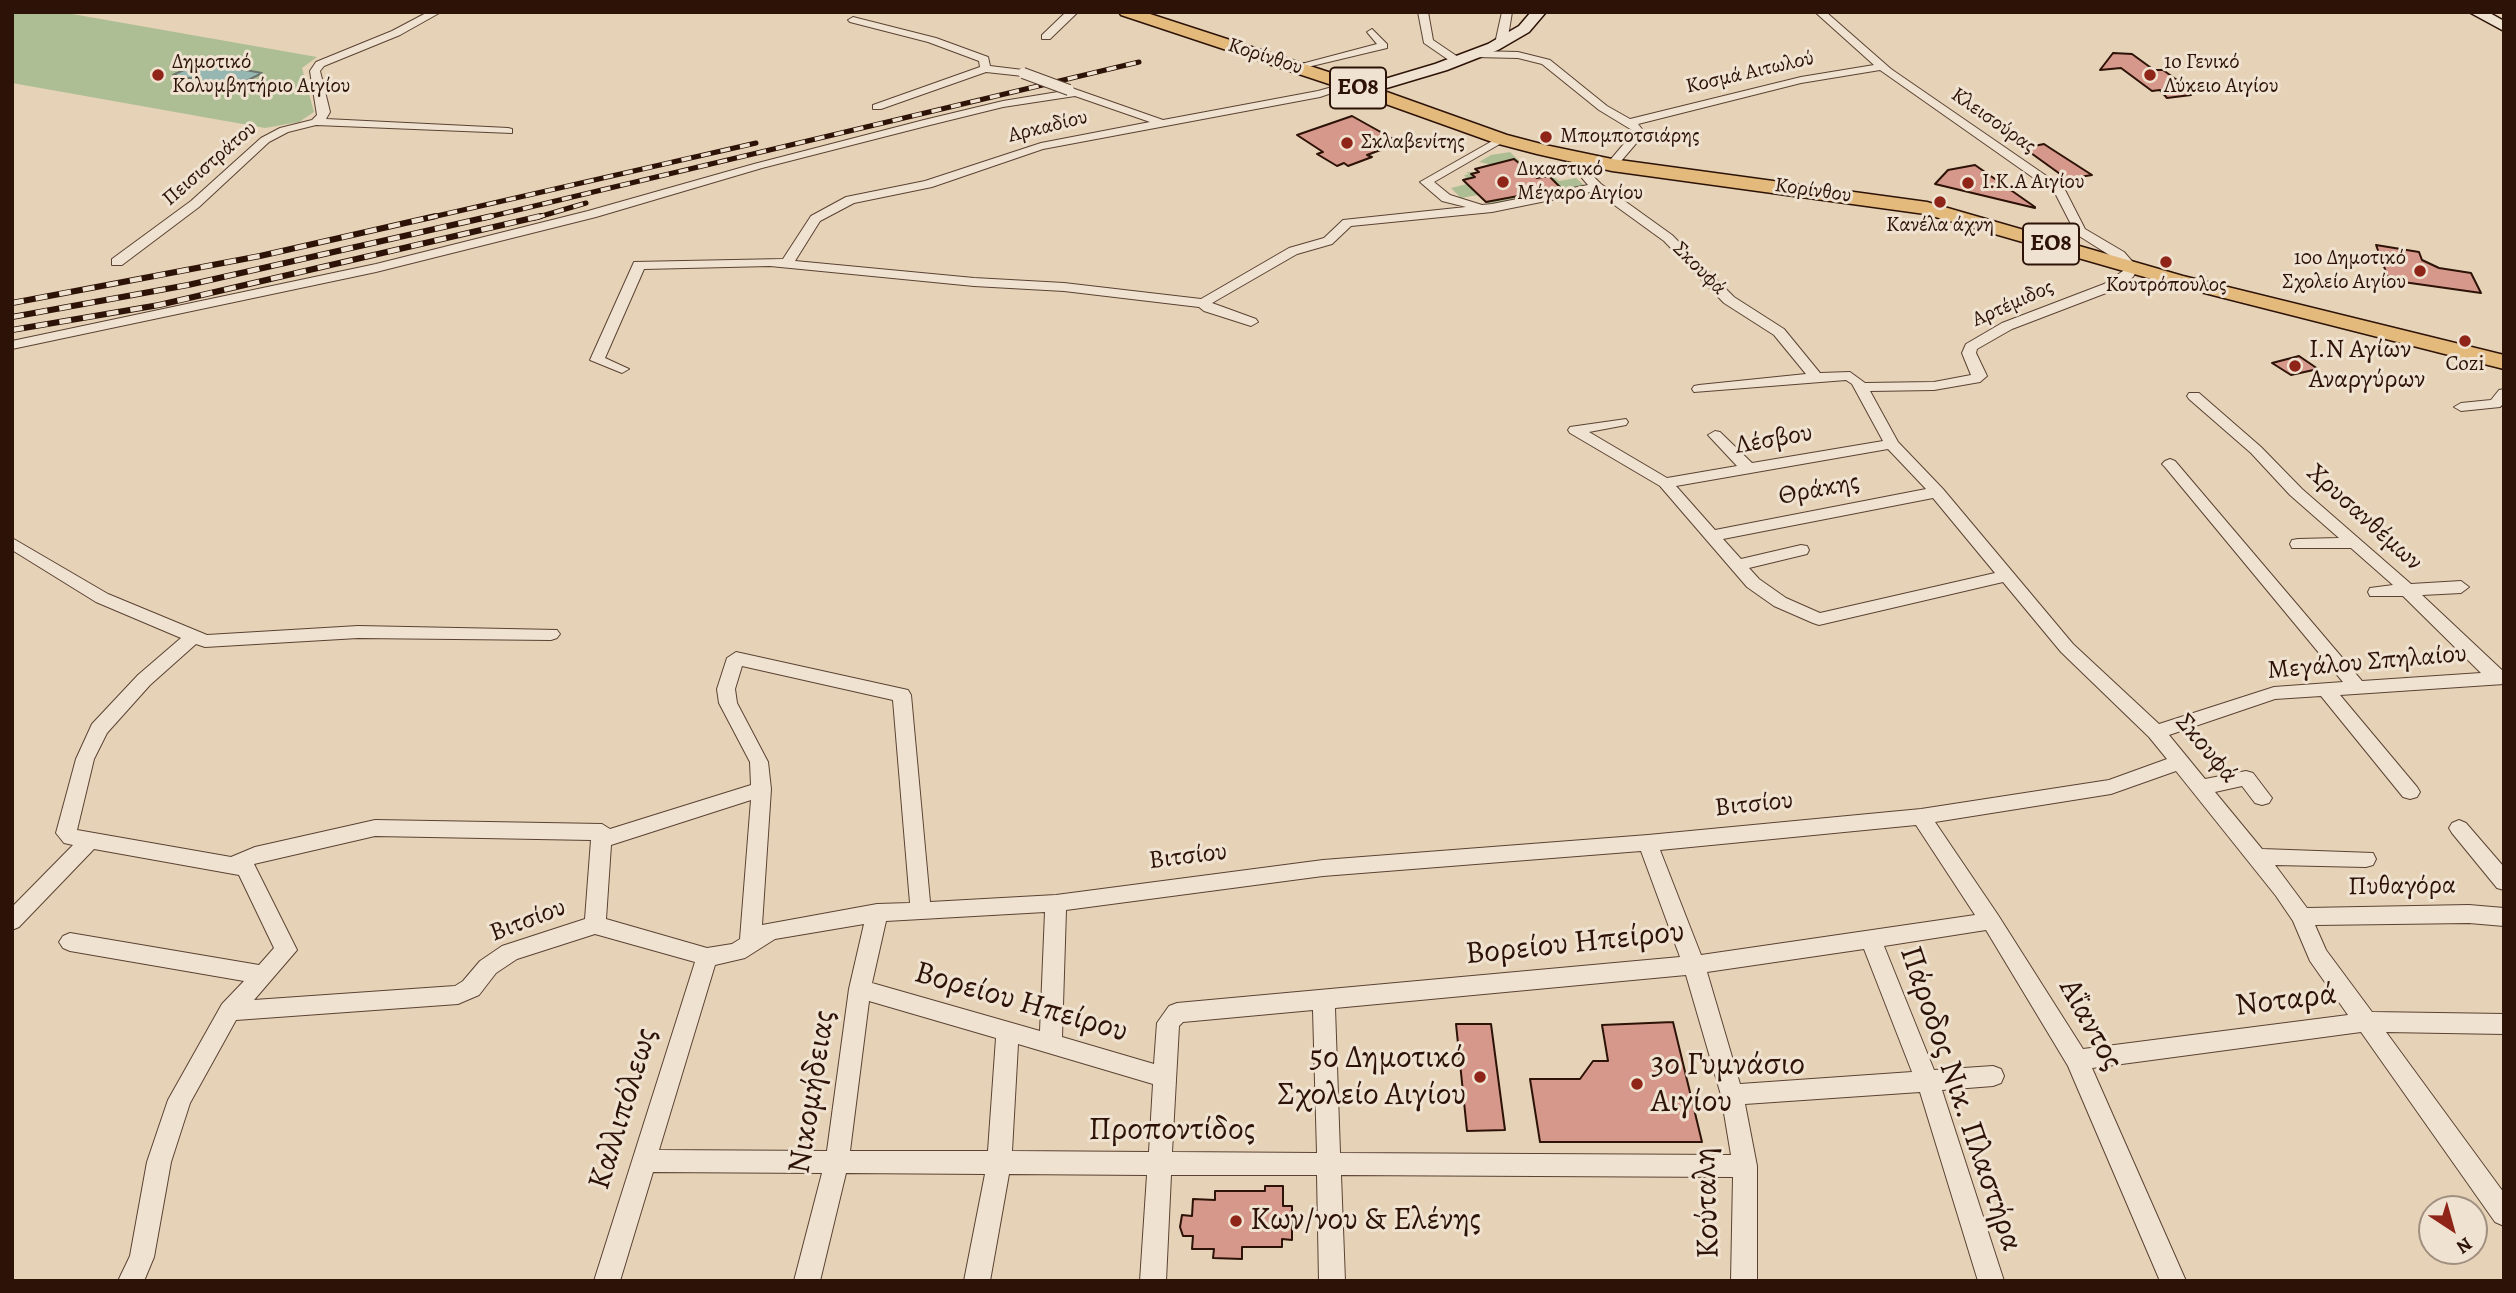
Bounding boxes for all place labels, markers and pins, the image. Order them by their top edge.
place label: Δημοτικό Κολυμβητήριο Αιγίου [172,50,350,100]
place label: 1o Γενικό Λύκειο Αιγίου [2164,50,2279,100]
marker: Δημοτικό Κολυμβητήριο Αιγίου [150,67,166,83]
marker: 1o Γενικό Λύκειο Αιγίου [2142,67,2158,83]
place label: Μπομποτσιάρης [1560,124,1700,150]
marker: Μπομποτσιάρης [1538,129,1554,145]
place label: Σκλαβενίτης [1361,130,1465,156]
marker: Σκλαβενίτης [1339,135,1355,151]
place label: Δικαστικό Μέγαρο Αιγίου [1517,157,1643,207]
place label: Ι.Κ.Α Αιγίου [1982,170,2085,196]
marker: Δικαστικό Μέγαρο Αιγίου [1495,174,1511,190]
marker: Ι.Κ.Α Αιγίου [1960,175,1976,191]
marker: Κανέλα άχνη [1932,194,1948,210]
place label: Κανέλα άχνη [1886,213,1994,239]
place label: 10o Δημοτικό Σχολείο Αιγίου [2282,246,2406,296]
marker: Κουτρόπουλος [2158,254,2174,270]
marker: 10o Δημοτικό Σχολείο Αιγίου [2412,263,2428,279]
place label: Κουτρόπουλος [2105,273,2227,299]
marker: Cozi [2457,333,2473,349]
place label: Ι.Ν Αγίων Αναργύρων [2309,335,2425,396]
place label: Cozi [2446,352,2484,378]
marker: Ι.Ν Αγίων Αναργύρων [2287,358,2303,374]
place label: 5ο Δημοτικό Σχολείο Αιγίου [1277,1040,1466,1115]
place label: 3ο Γυμνάσιο Αιγίου [1651,1047,1805,1122]
marker: 5ο Δημοτικό Σχολείο Αιγίου [1472,1069,1488,1085]
marker: 3ο Γυμνάσιο Αιγίου [1629,1076,1645,1092]
place label: Κων/νου & Ελένης [1250,1202,1481,1240]
marker: Κων/νου & Ελένης [1228,1213,1244,1229]

